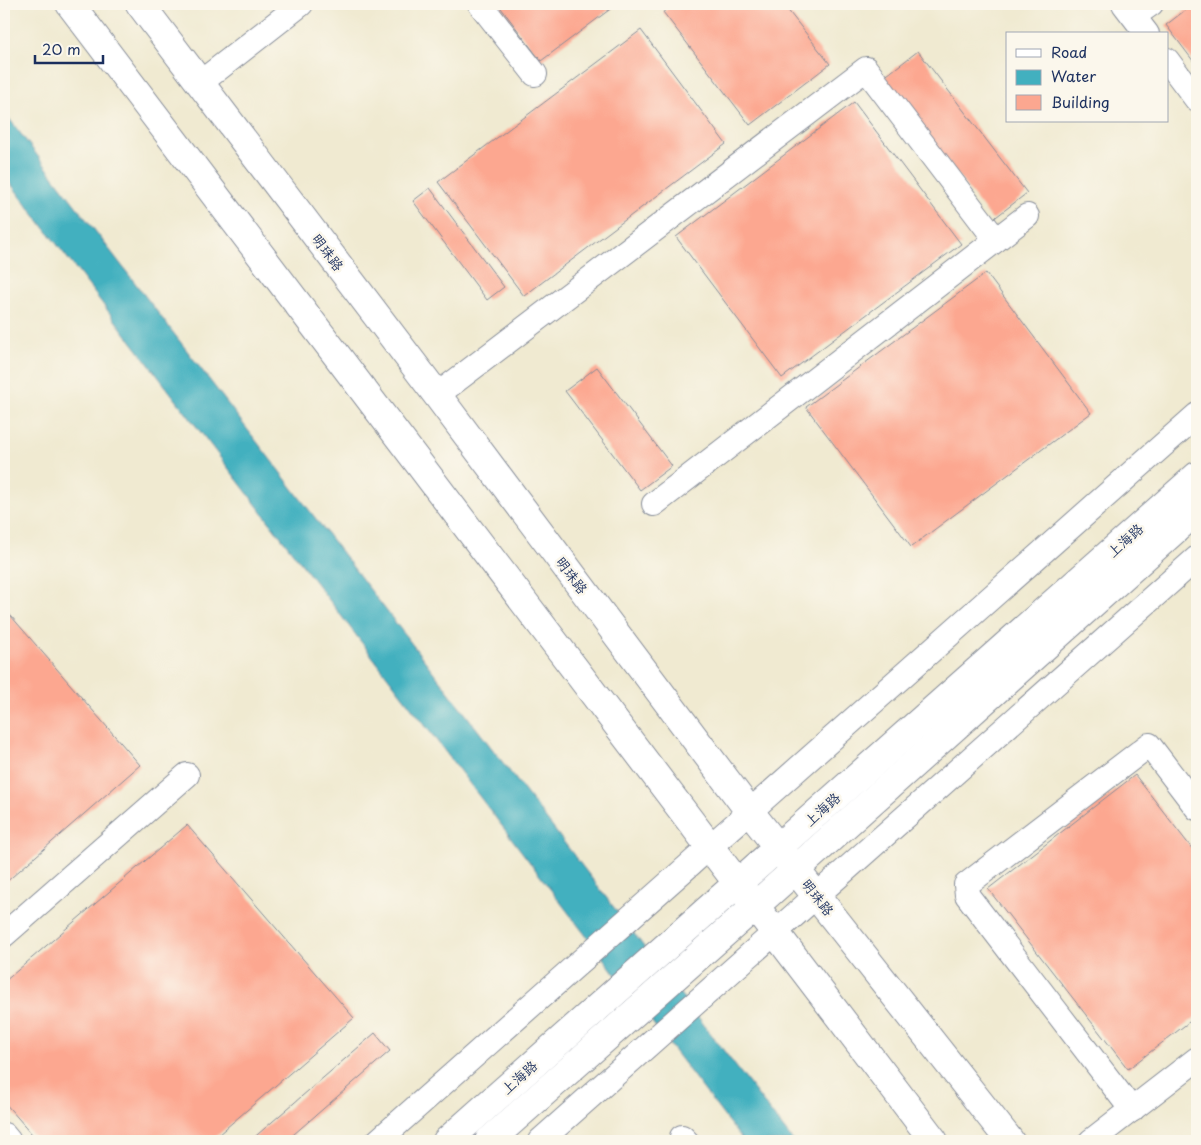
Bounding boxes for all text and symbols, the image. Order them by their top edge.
scale bar [35,32,102,64]
legend [1006,32,1168,122]
text: 20 m [42,37,81,60]
text: Road [1051,40,1087,63]
text: Water [1051,64,1096,87]
text: Building [1051,90,1110,113]
street label: 明珠路 [307,229,349,275]
street label: 上海路 [1102,518,1148,562]
street label: 明珠路 [551,552,593,598]
street label: 上海路 [799,787,845,831]
street label: 明珠路 [797,874,839,920]
street label: 上海路 [496,1055,542,1099]

